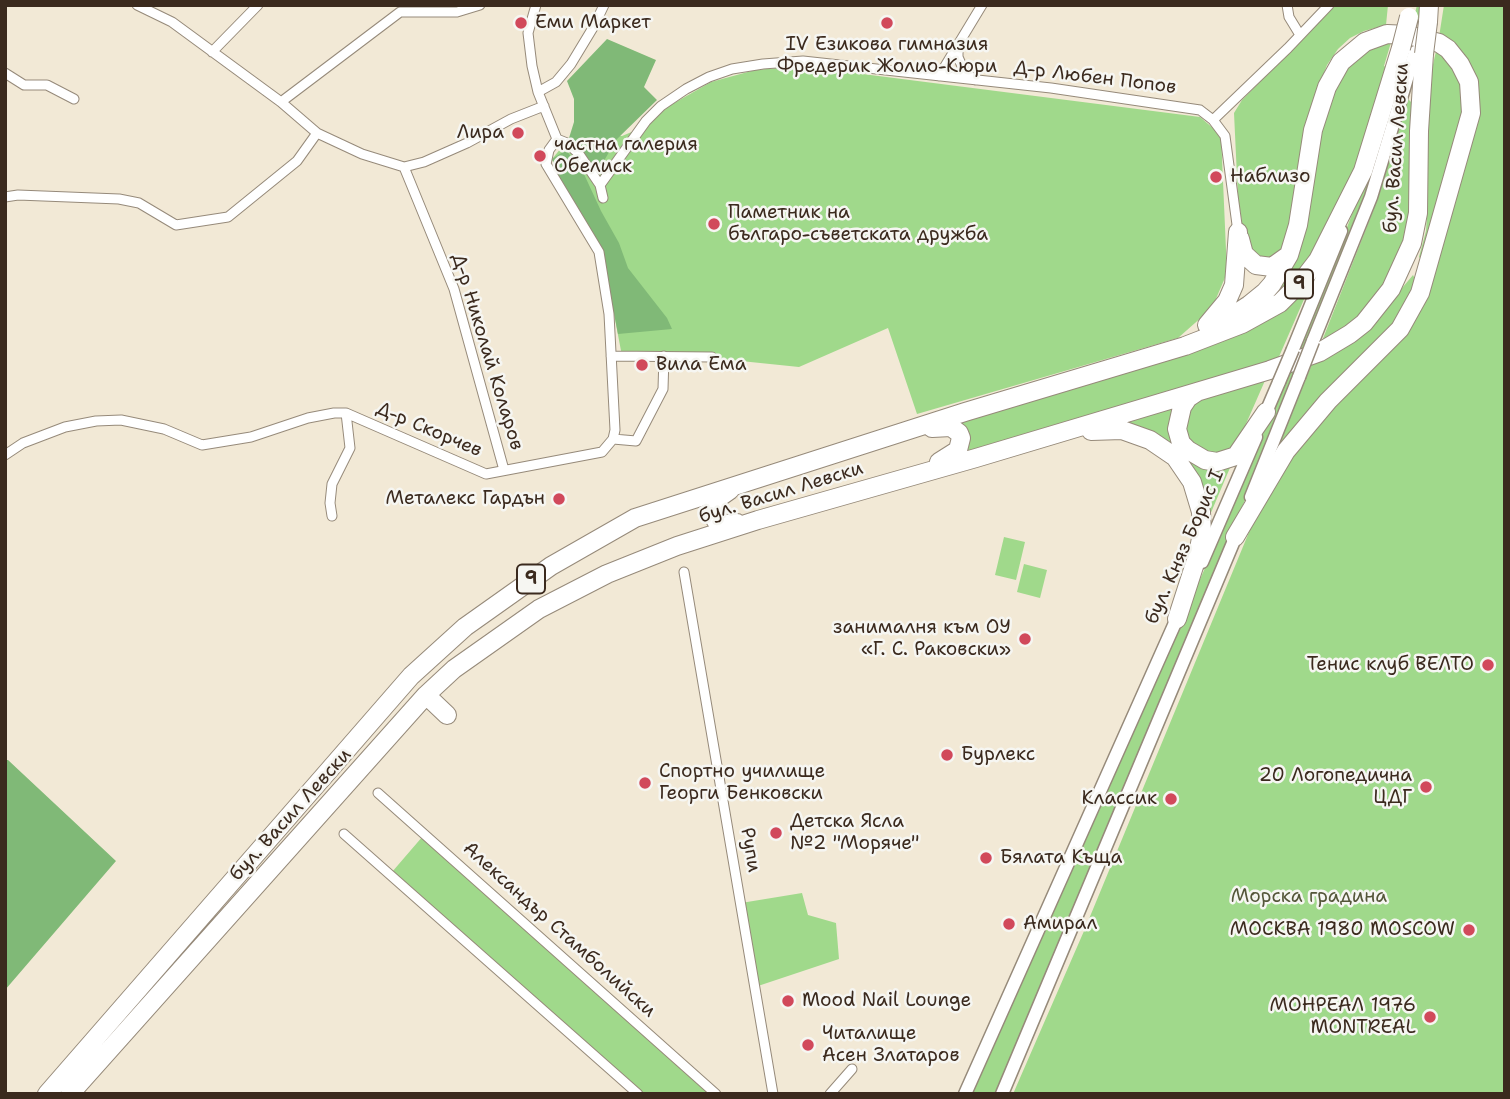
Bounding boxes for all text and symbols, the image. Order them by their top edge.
place label: Еми Маркет [535,12,651,34]
marker: Еми Маркет [513,15,529,31]
marker: IV Езикова гимназия Фредерик Жолио-Кюри [879,15,895,31]
place label: IV Езикова гимназия Фредерик Жолио-Кюри [777,34,997,78]
street label: Д-р Любен Попов [1013,57,1177,99]
street label: бул. Васил Левски [1380,62,1414,234]
place label: Лира [457,122,504,144]
marker: Лира [510,125,526,141]
place label: частна галерия Обелиск [554,134,698,178]
marker: частна галерия Обелиск [532,148,548,164]
place label: Наблизо [1230,166,1311,188]
marker: Наблизо [1208,169,1224,185]
place label: Паметник на българо-съветската дружба [728,202,988,246]
marker: Паметник на българо-съветската дружба [706,216,722,232]
street label: Д-р Николай Коларов [446,251,528,453]
road number: 9 [1285,270,1313,298]
place label: Вила Ема [656,354,747,376]
marker: Вила Ема [634,357,650,373]
street label: Д-р Скорчев [373,398,485,462]
street label: бул. Васил Левски [696,457,866,529]
street label: бул. Княз Борис I [1141,466,1229,628]
place label: Металекс Гардън [386,488,545,510]
marker: Металекс Гардън [551,491,567,507]
road number: 9 [517,564,545,594]
place label: занималня към ОУ «Г. С. Раковски» [833,617,1011,661]
marker: занималня към ОУ «Г. С. Раковски» [1017,631,1033,647]
place label: Тенис клуб ВЕЛТО [1307,654,1474,676]
marker: Тенис клуб ВЕЛТО [1480,657,1496,673]
street label: бул. Васил Левски [225,744,357,886]
place label: Бурлекс [961,744,1035,766]
marker: Бурлекс [939,747,955,763]
place label: Спортно училище Георги Бенковски [659,761,825,805]
place label: 20 Логопедична ЦДГ [1259,765,1412,809]
marker: Спортно училище Георги Бенковски [637,775,653,791]
marker: 20 Логопедична ЦДГ [1418,779,1434,795]
place label: Классик [1082,788,1157,810]
marker: Классик [1163,791,1179,807]
place label: Детска Ясла №2 "Моряче" [790,811,920,855]
marker: Детска Ясла №2 "Моряче" [768,825,784,841]
street label: Рупи [735,826,765,874]
street label: Александър Стамболийски [458,837,660,1023]
place label: Бялата Къща [1000,847,1122,869]
marker: Бялата Къща [978,850,994,866]
park label: Морска градина [1231,886,1387,908]
place label: Амирал [1023,913,1097,935]
marker: Амирал [1001,916,1017,932]
place label: МОСКВА 1980 MOSCOW [1230,919,1455,941]
marker: МОСКВА 1980 MOSCOW [1461,922,1477,938]
place label: Mood Nail Lounge [802,990,971,1012]
marker: Mood Nail Lounge [780,993,796,1009]
place label: МОНРЕАЛ 1976 MONTREAL [1269,995,1416,1039]
marker: МОНРЕАЛ 1976 MONTREAL [1422,1009,1438,1025]
place label: Читалище Асен Златаров [822,1023,959,1067]
marker: Читалище Асен Златаров [800,1037,816,1053]

